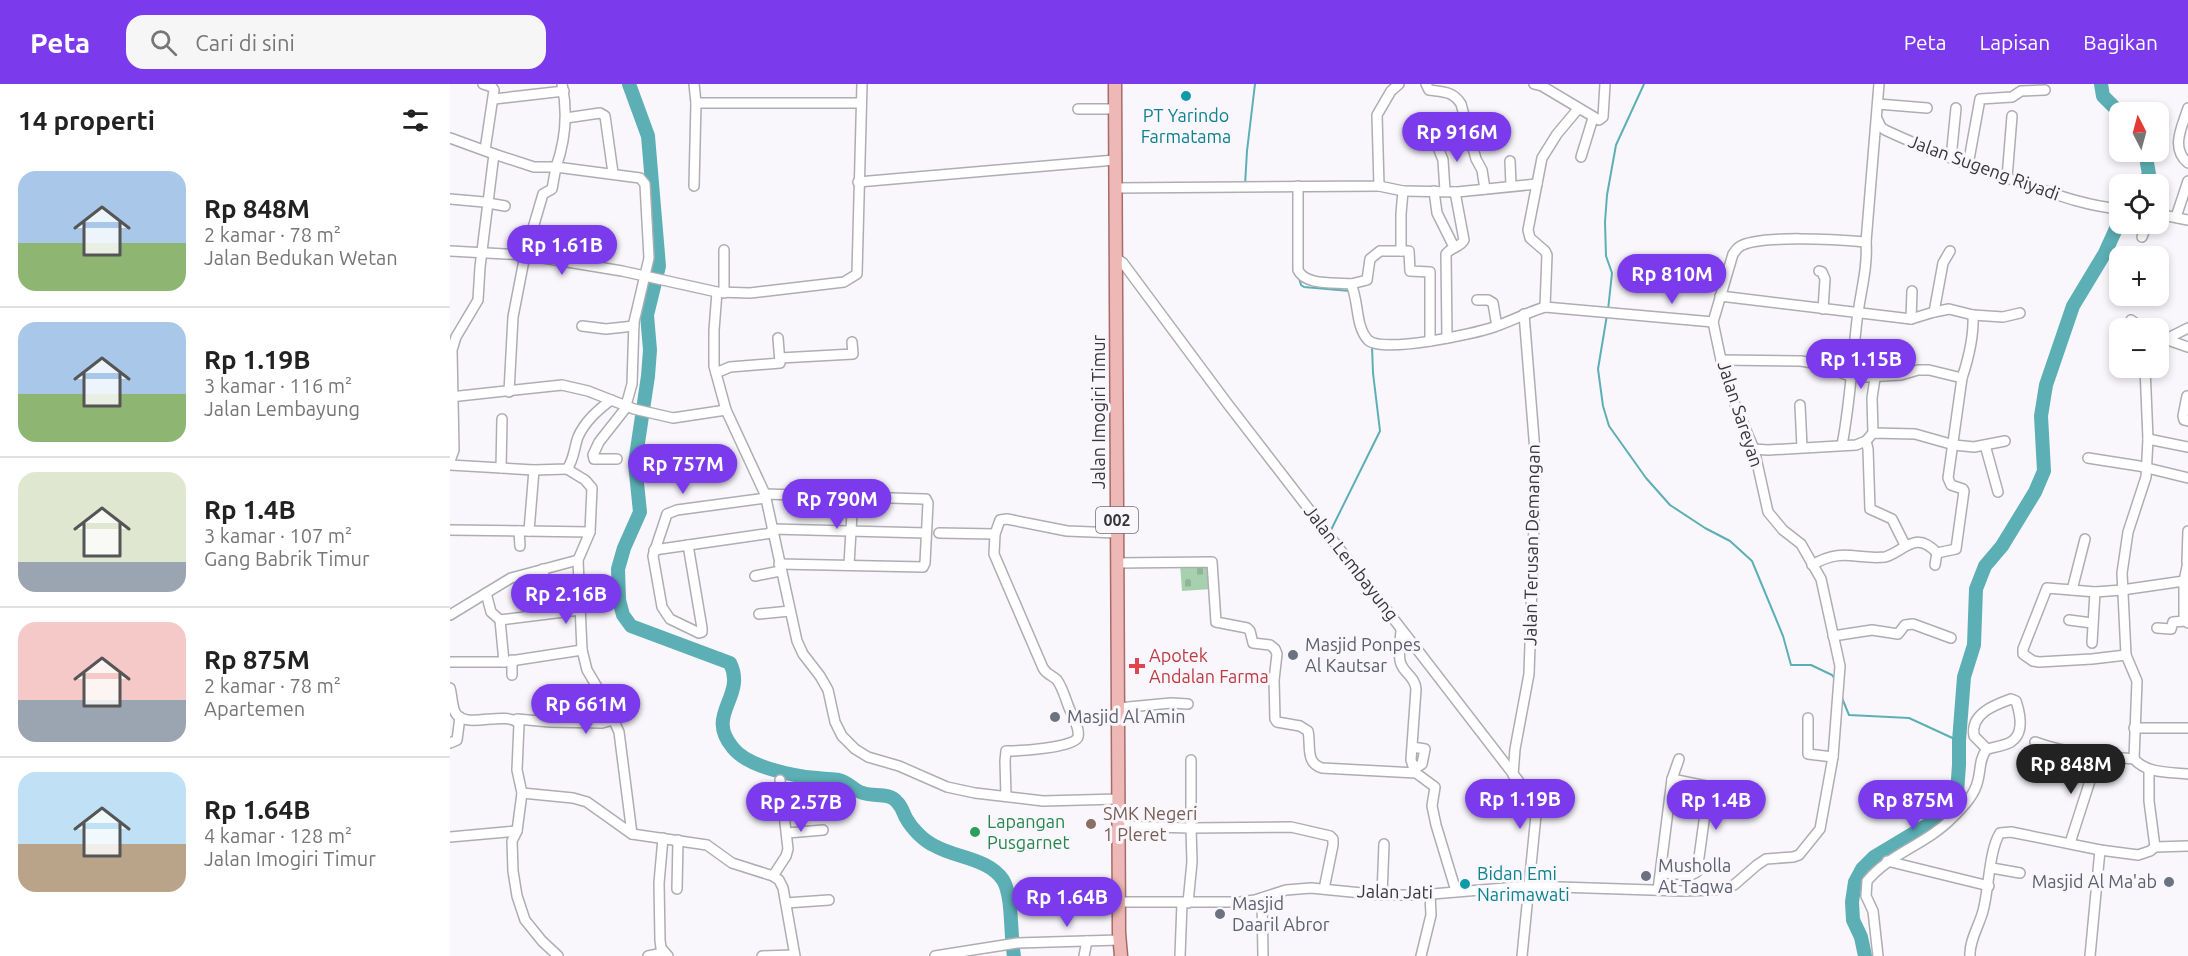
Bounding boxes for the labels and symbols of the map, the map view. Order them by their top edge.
marker: PT Yarindo Farmatama [1179,89,1193,103]
north arrow [2109,102,2169,162]
place label: PT Yarindo Farmatama [1141,105,1231,146]
pin: Rp 916M [1402,112,1512,163]
street label: Jalan Sugeng Riyadi [1906,130,2063,204]
pin: Rp 1.61B [500,225,624,276]
pin: Rp 810M [1617,254,1727,305]
street label: Jalan Imogiri Timur [1088,335,1108,489]
pin: Rp 1.15B [1799,339,1923,390]
street label: Jalan Sareyan [1714,358,1767,469]
pin: Rp 757M [628,444,738,495]
street label: Jalan Terusan Demangan [1519,444,1543,646]
pin: Rp 790M [782,479,892,530]
street label: Jalan Lembayung [1301,501,1403,624]
road number: 002 [1096,507,1138,533]
pin: Rp 2.16B [504,574,628,625]
place label: Masjid Ponpes Al Kautsar [1305,634,1421,675]
place label: Apotek Andalan Farma [1149,645,1269,686]
marker: Masjid Ponpes Al Kautsar [1286,648,1300,662]
marker: Apotek Andalan Farma [1130,659,1144,673]
pin: Rp 661M [531,684,641,735]
place label: Masjid Al Amin [1067,706,1186,726]
marker: Masjid Al Amin [1048,710,1062,724]
pin: Rp 848M [2016,744,2126,795]
pin: Rp 1.19B [1458,779,1582,830]
pin: Rp 1.4B [1661,780,1771,831]
pin: Rp 875M [1858,780,1968,831]
pin: Rp 2.57B [739,782,863,833]
place label: SMK Negeri 1 Pleret [1103,803,1197,844]
place label: Lapangan Pusgarnet [987,811,1070,852]
marker: SMK Negeri 1 Pleret [1084,817,1098,831]
marker: Lapangan Pusgarnet [968,825,982,839]
place label: Musholla At Taqwa [1658,855,1733,896]
place label: Bidan Emi Narimawati [1477,863,1570,904]
marker: Musholla At Taqwa [1639,869,1653,883]
place label: Masjid Al Ma'ab [2032,871,2157,891]
marker: Masjid Al Ma'ab [2162,875,2176,889]
pin: Rp 1.64B [1005,877,1129,928]
marker: Bidan Emi Narimawati [1458,877,1472,891]
street label: Jalan Jati [1357,880,1433,902]
place label: Masjid Daaril Abror [1232,893,1330,934]
marker: Masjid Daaril Abror [1213,907,1227,921]

